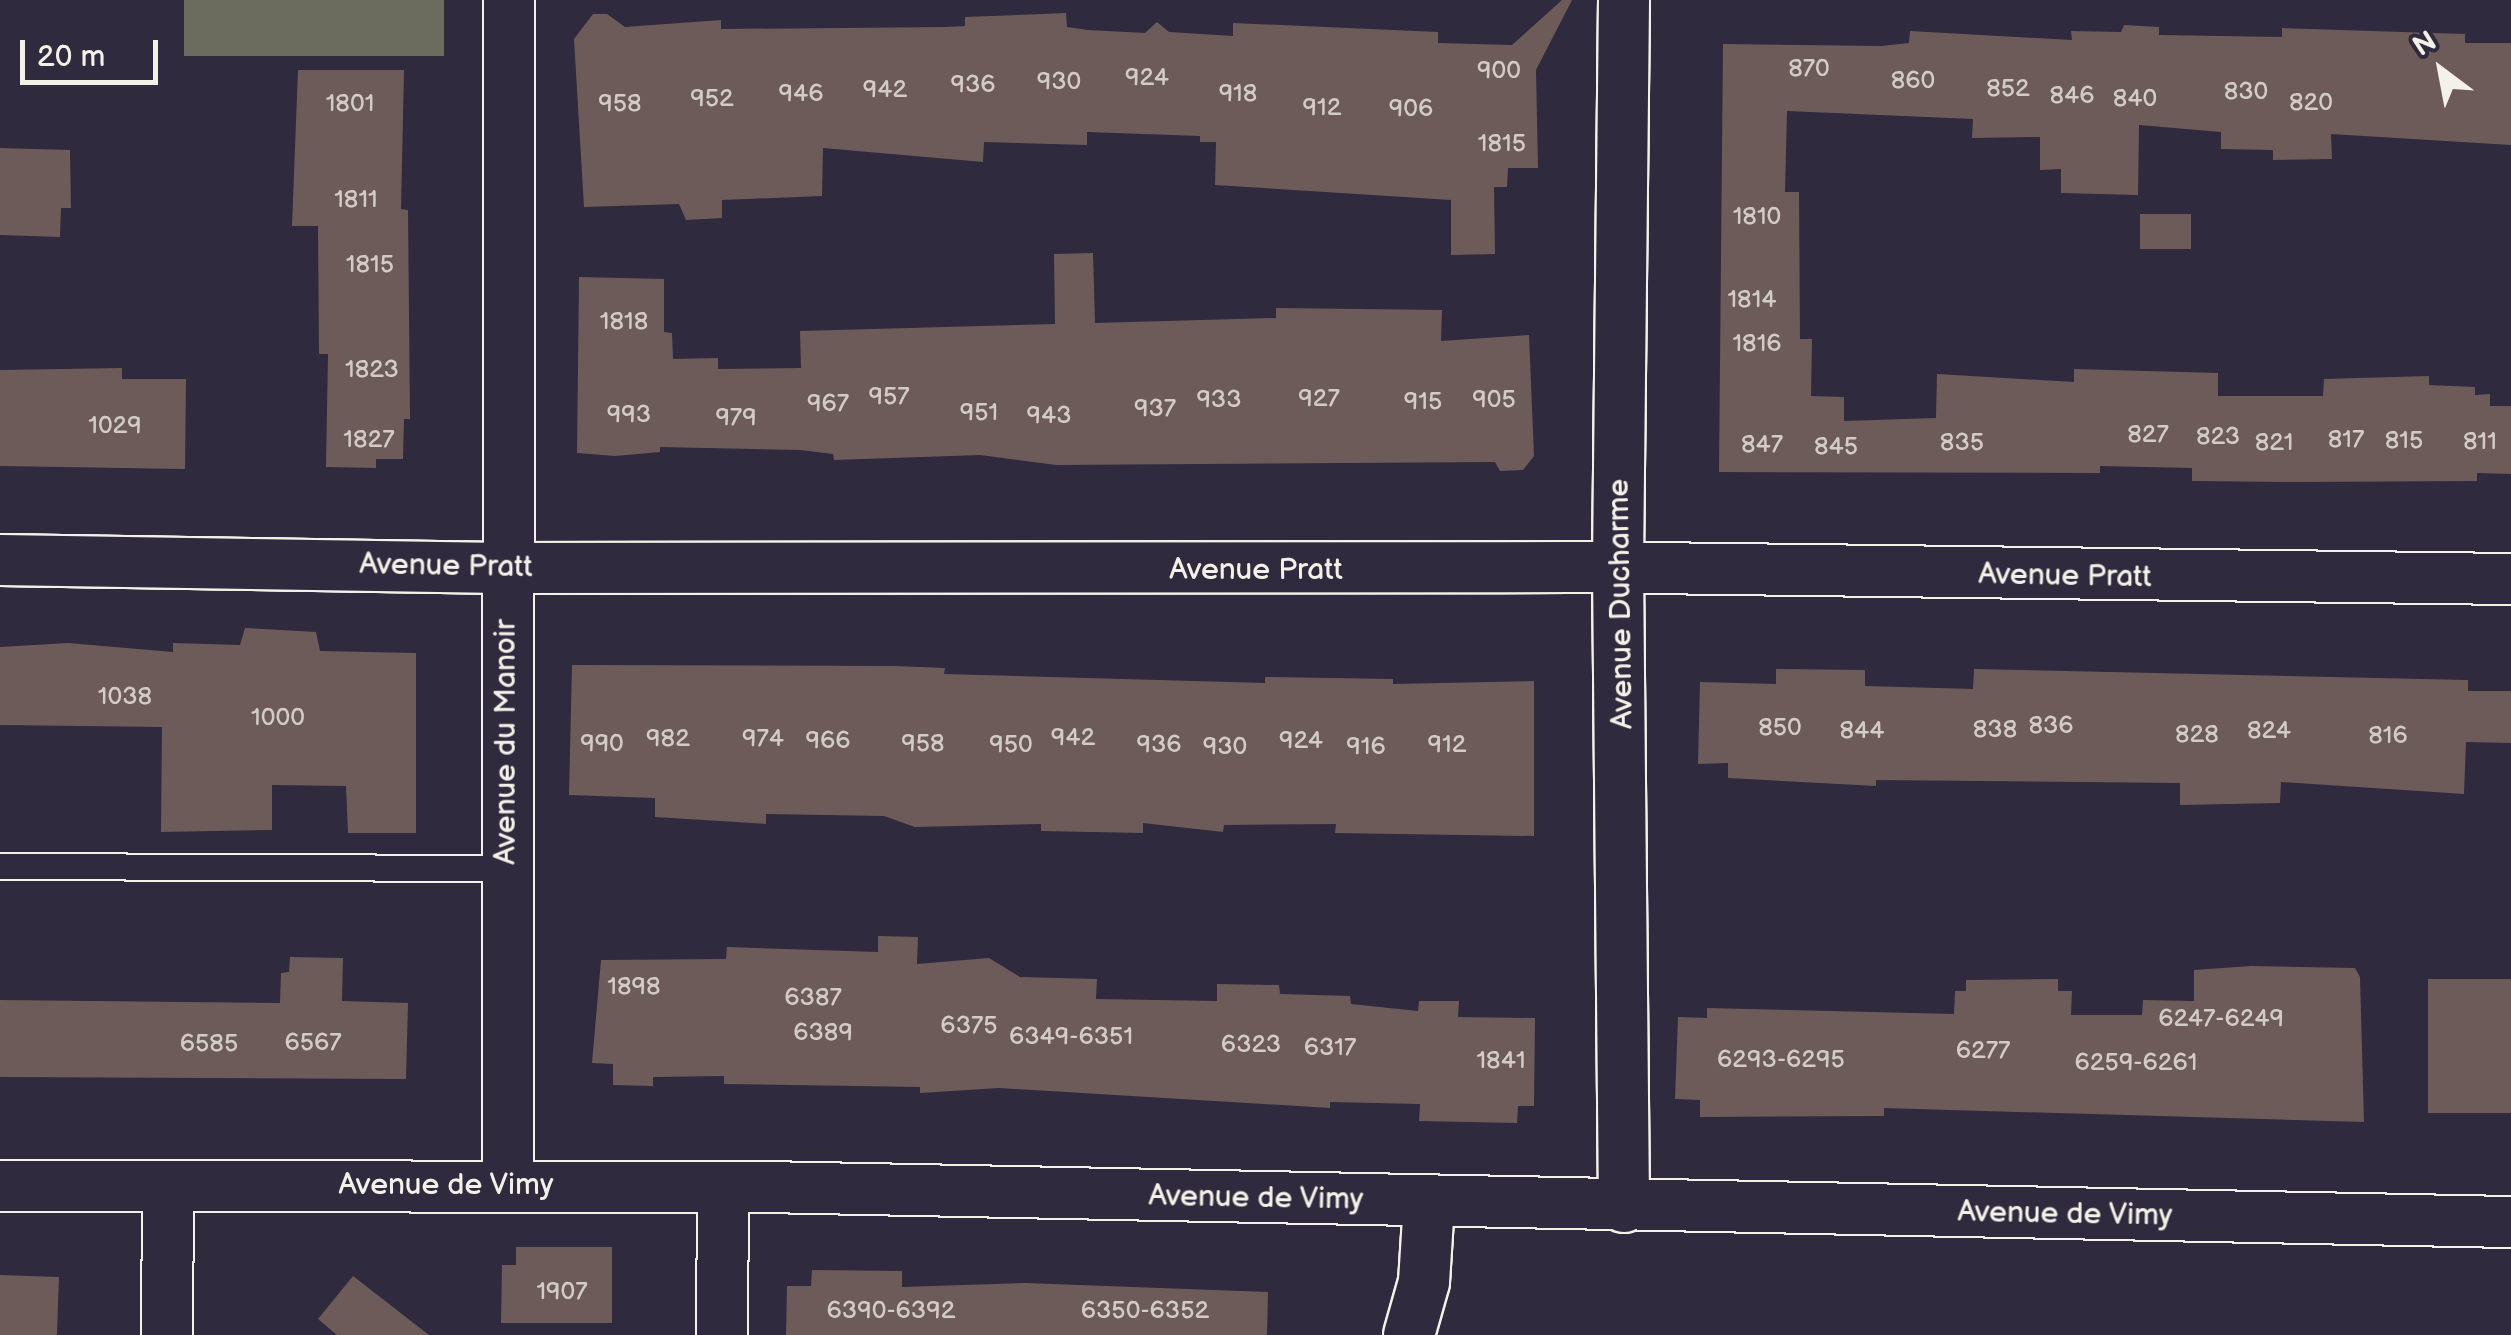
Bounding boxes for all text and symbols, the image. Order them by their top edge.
scale bar [25,20,162,82]
north arrow [2391,20,2491,120]
text: N [2407,25,2442,64]
text: 20 m [37,39,105,75]
house number: 870 [1788,54,1830,84]
house number: 900 [1477,56,1521,86]
house number: 924 [1125,63,1169,93]
house number: 860 [1891,66,1935,96]
house number: 930 [1037,67,1081,97]
house number: 936 [950,70,996,100]
house number: 852 [1986,74,2030,104]
house number: 942 [863,75,907,105]
house number: 830 [2224,77,2268,107]
house number: 946 [779,79,823,109]
house number: 918 [1219,79,1257,109]
house number: 846 [2049,81,2095,111]
house number: 952 [690,84,734,114]
house number: 840 [2113,84,2157,114]
house number: 820 [2289,88,2333,118]
house number: 1801 [326,89,374,119]
house number: 958 [598,89,642,119]
house number: 912 [1303,93,1341,123]
house number: 906 [1389,94,1433,124]
house number: 1815 [1478,129,1526,159]
house number: 1811 [334,185,378,215]
house number: 1810 [1733,202,1781,232]
house number: 1815 [346,250,394,280]
house number: 1814 [1727,285,1777,315]
house number: 1818 [600,307,648,337]
house number: 1816 [1732,329,1782,359]
house number: 1823 [345,355,399,385]
house number: 957 [868,382,910,412]
house number: 927 [1298,384,1340,414]
house number: 933 [1196,385,1242,415]
house number: 905 [1472,385,1516,415]
house number: 915 [1404,387,1442,417]
house number: 967 [807,389,849,419]
house number: 937 [1134,394,1176,424]
house number: 951 [960,398,998,428]
house number: 993 [607,400,651,430]
house number: 943 [1026,401,1072,431]
house number: 979 [715,403,757,433]
house number: 1029 [88,411,142,441]
house number: 827 [2127,420,2169,450]
house number: 823 [2196,422,2240,452]
house number: 1827 [343,425,395,455]
house number: 817 [2328,425,2364,455]
house number: 815 [2385,426,2423,456]
house number: 811 [2463,427,2497,457]
house number: 835 [1940,428,1984,458]
house number: 821 [2255,428,2293,458]
house number: 847 [1741,430,1783,460]
house number: 845 [1814,432,1858,462]
street label: Avenue Ducharme [1601,479,1641,729]
street label: Avenue Pratt [359,546,533,586]
street label: Avenue Pratt [1169,552,1343,588]
street label: Avenue Pratt [1978,556,2152,596]
street label: Avenue du Manoir [488,619,524,865]
house number: 1038 [98,682,152,712]
house number: 1000 [251,703,305,733]
house number: 836 [2028,711,2074,741]
house number: 850 [1758,713,1802,743]
house number: 838 [1973,715,2017,745]
house number: 844 [1839,716,1885,746]
house number: 824 [2247,716,2291,746]
house number: 828 [2175,720,2219,750]
house number: 816 [2368,721,2408,751]
house number: 942 [1051,723,1095,753]
house number: 982 [646,724,690,754]
house number: 974 [742,724,784,754]
house number: 966 [806,726,850,756]
house number: 924 [1279,726,1323,756]
house number: 990 [580,729,624,759]
house number: 958 [901,729,945,759]
house number: 950 [989,730,1033,760]
house number: 936 [1136,730,1182,760]
house number: 912 [1428,730,1466,760]
house number: 930 [1203,732,1247,762]
house number: 916 [1346,732,1386,762]
house number: 1898 [607,972,661,1002]
house number: 6387 [784,983,842,1013]
house number: 6247-6249 [2158,1004,2284,1034]
house number: 6375 [940,1011,998,1041]
house number: 6389 [793,1018,853,1048]
house number: 6349-6351 [1009,1022,1133,1052]
house number: 6567 [284,1028,342,1058]
house number: 6585 [180,1029,238,1059]
house number: 6323 [1221,1030,1281,1060]
house number: 6317 [1304,1033,1356,1063]
house number: 6277 [1956,1036,2010,1066]
house number: 6293-6295 [1717,1045,1845,1075]
house number: 1841 [1476,1046,1526,1076]
house number: 6259-6261 [2075,1048,2197,1078]
street label: Avenue de Vimy [338,1167,554,1203]
street label: Avenue de Vimy [1148,1178,1364,1218]
street label: Avenue de Vimy [1957,1194,2173,1234]
house number: 1907 [536,1277,588,1307]
house number: 6390-6392 [827,1296,955,1326]
house number: 6350-6352 [1081,1296,1209,1326]

